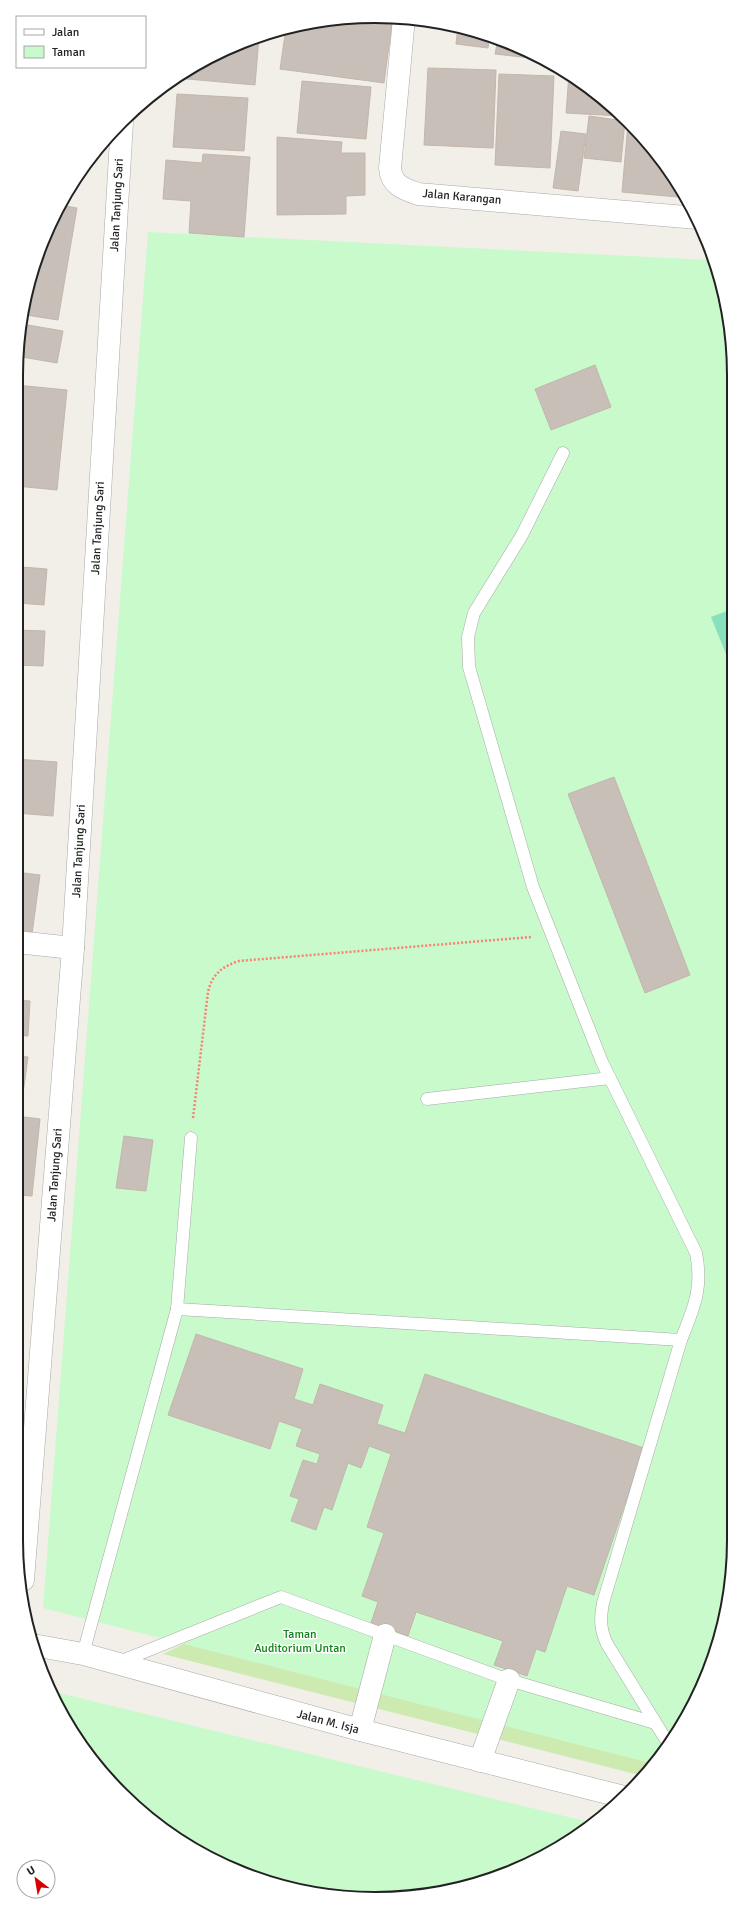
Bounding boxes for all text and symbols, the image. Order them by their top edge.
legend [16,16,146,68]
text: Jalan [52,25,79,40]
text: Taman [52,45,85,60]
street label: Jalan Tanjung Sari [107,158,127,252]
street label: Jalan Karangan [422,186,502,208]
street label: Jalan Tanjung Sari [88,481,108,575]
street label: Jalan Tanjung Sari [69,804,89,898]
street label: Jalan Tanjung Sari [44,1128,66,1222]
park label: Taman Auditorium Untan [254,1627,346,1656]
street label: Jalan M. Isja [295,1707,361,1737]
north arrow [16,1859,56,1899]
text: U [25,1863,38,1878]

